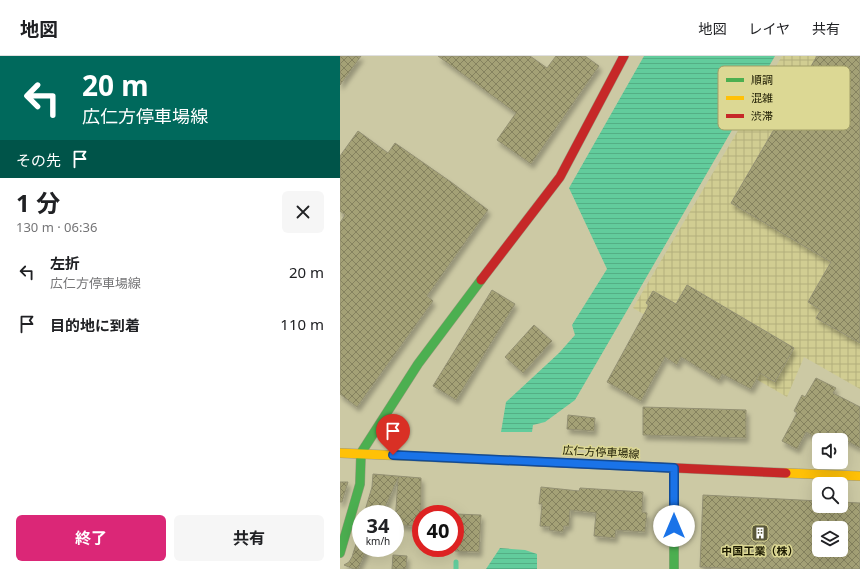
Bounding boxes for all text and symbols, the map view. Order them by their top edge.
text: 地図 [20,16,58,42]
text: 地図 [698,19,726,38]
text: レイヤ [748,19,790,38]
text: 共有 [812,19,840,38]
text: 20 m [82,66,149,104]
legend [718,66,850,130]
icon: left [16,72,68,124]
text: 順調 [751,72,773,87]
text: 混雑 [751,90,773,105]
text: 広仁方停車場線 [82,104,208,128]
text: 渋滞 [751,108,773,123]
icon: arrive [69,148,91,170]
text: その先 [16,150,61,170]
text: 1 分 [16,186,60,219]
button: close [282,191,324,233]
text: 130 m · 06:36 [16,218,97,236]
text: 左折 [50,253,80,273]
icon: left [16,261,38,283]
text: 20 m [289,262,324,282]
text: 広仁方停車場線 [50,274,141,292]
icon: arrive [16,313,38,335]
text: 110 m [280,314,324,334]
text: 目的地に到着 [50,315,140,335]
pin [376,414,410,455]
icon: arrive [382,420,404,442]
map controls [812,433,848,557]
button: sound [812,433,848,469]
street label: 広仁方停車場線 [562,442,640,461]
button: search [812,477,848,513]
speed limit sign: 40 [412,505,464,557]
position arrow [653,505,695,547]
text: 34 [367,512,389,539]
button: 終了 [16,515,166,561]
button: 共有 [174,515,324,561]
button: layers [812,521,848,557]
building icon: 中国工業（株） [750,523,770,543]
text: km/h [366,534,390,548]
place label: 中国工業（株） [722,543,799,558]

